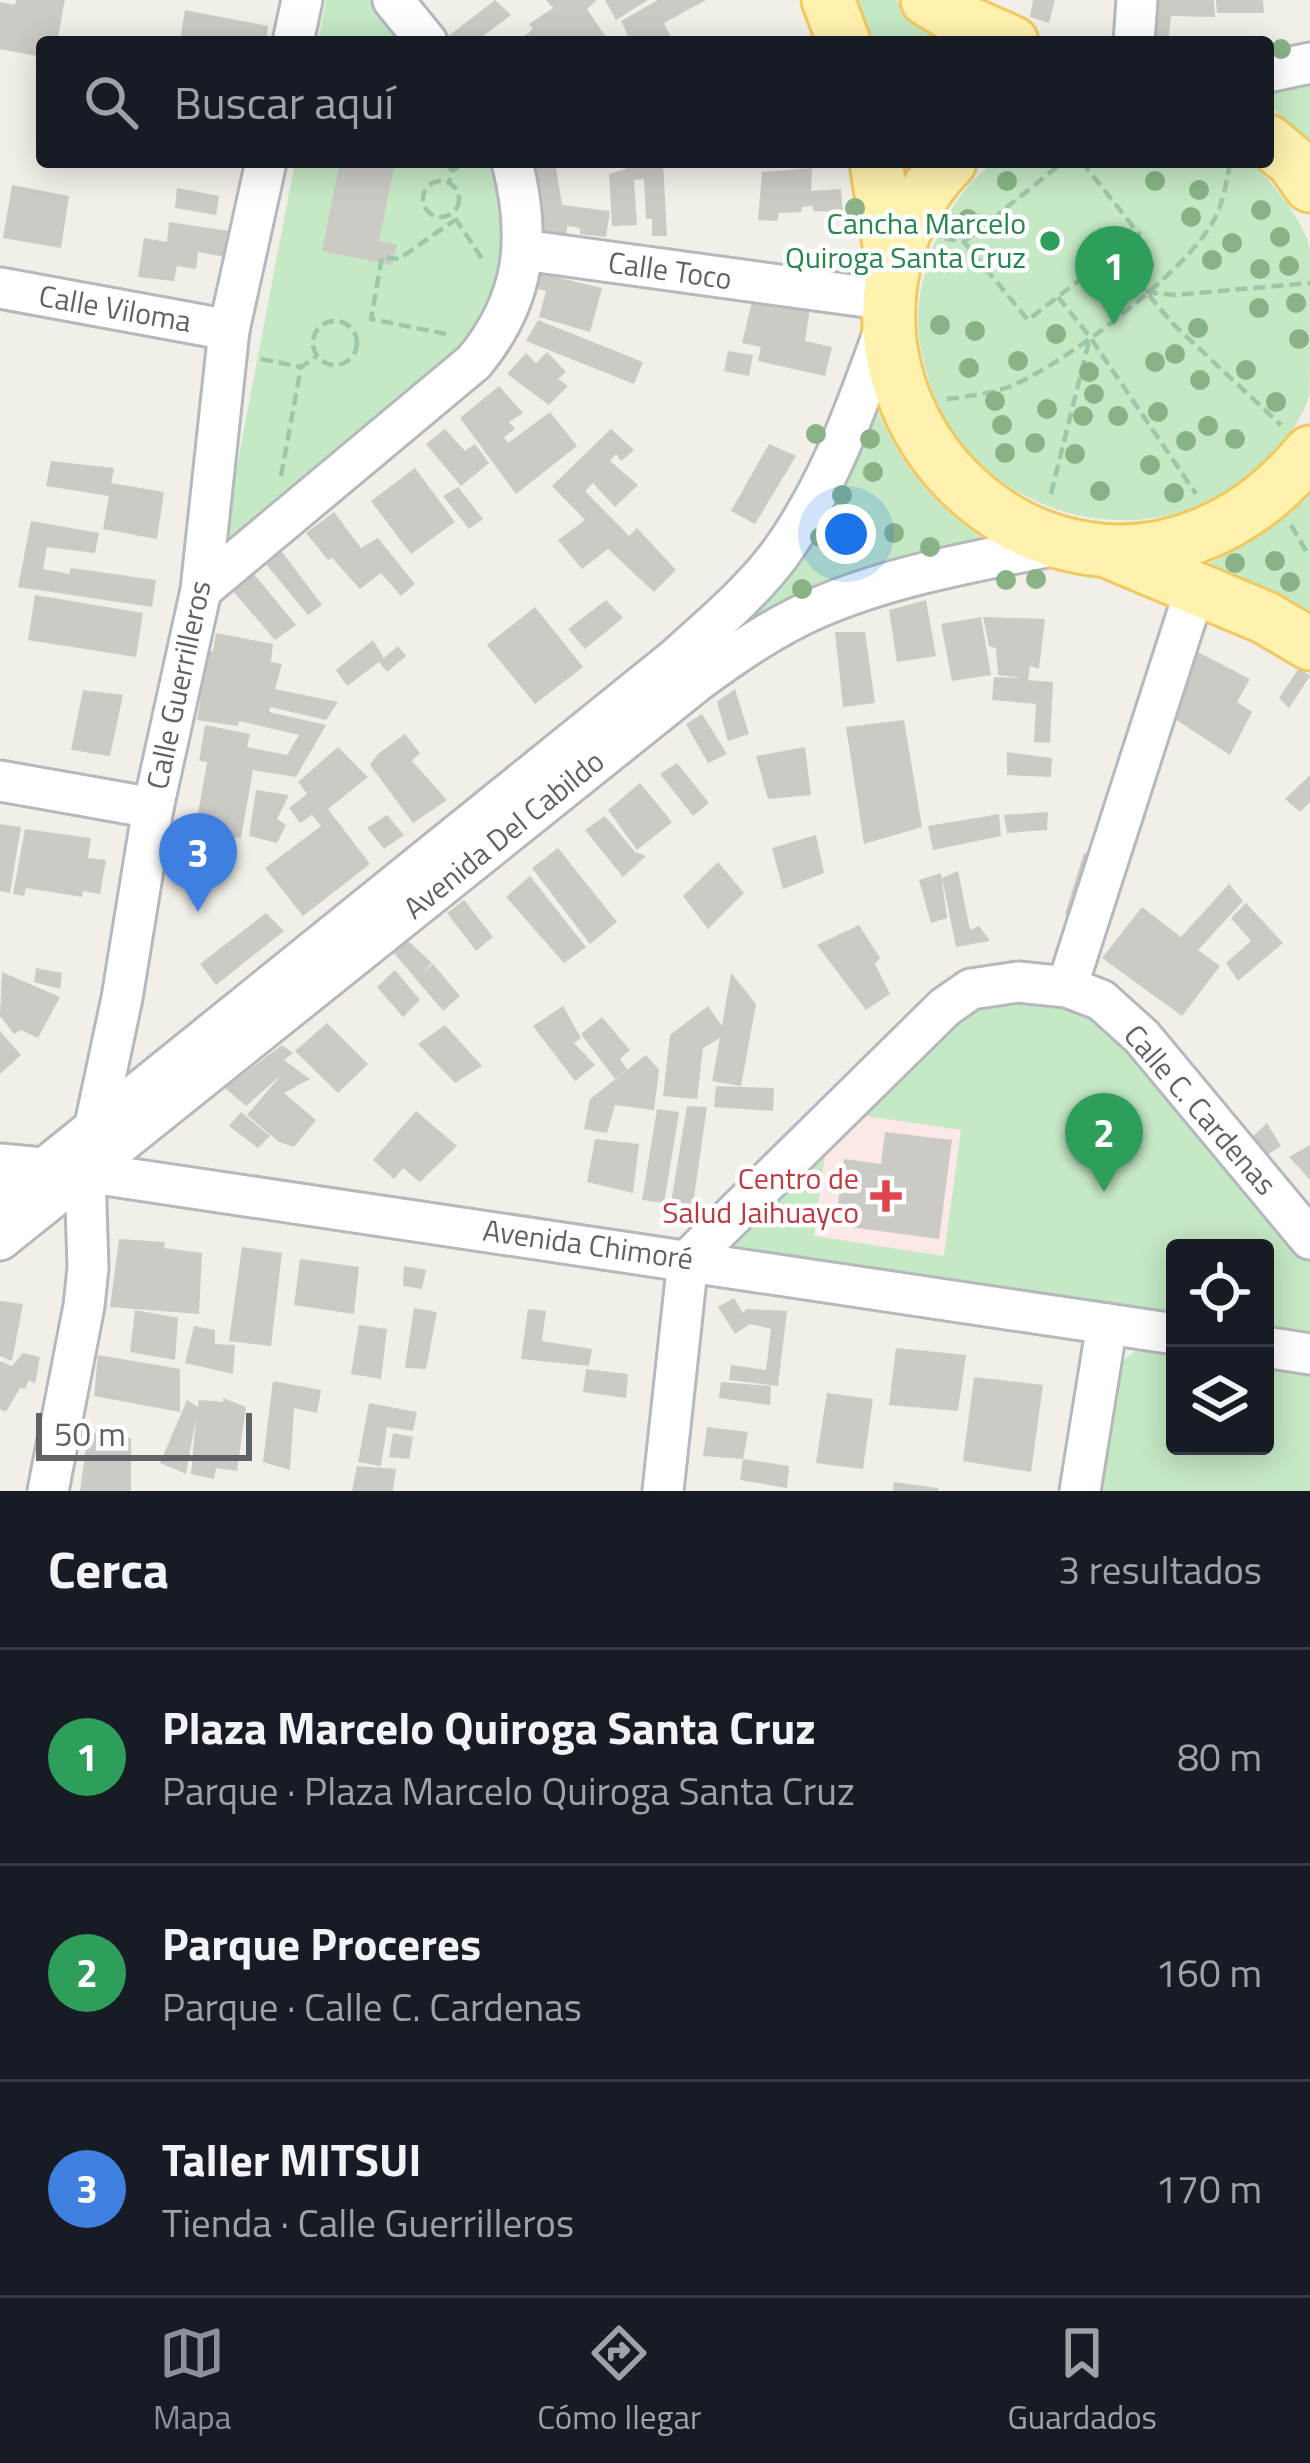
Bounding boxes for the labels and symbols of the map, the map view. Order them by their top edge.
place label: Cancha Marcelo Quiroga Santa Cruz [785,200,1026,280]
pin: 1 [1075,226,1153,325]
marker: Cancha Marcelo Quiroga Santa Cruz [1037,228,1063,254]
street label: Calle Toco [605,239,735,301]
street label: Calle Viloma [35,272,195,344]
your location [816,504,876,564]
street label: Calle Guerrilleros [133,576,223,794]
street label: Avenida Del Cabildo [393,739,614,930]
pin: 3 [159,813,237,912]
street label: Calle C. Cardenas [1113,1014,1288,1205]
pin: 2 [1065,1093,1143,1192]
place label: Centro de Salud Jaihuayco [662,1155,859,1235]
marker: Centro de Salud Jaihuayco [870,1180,902,1212]
street label: Avenida Chimoré [480,1206,696,1282]
scale bar [36,1407,252,1460]

